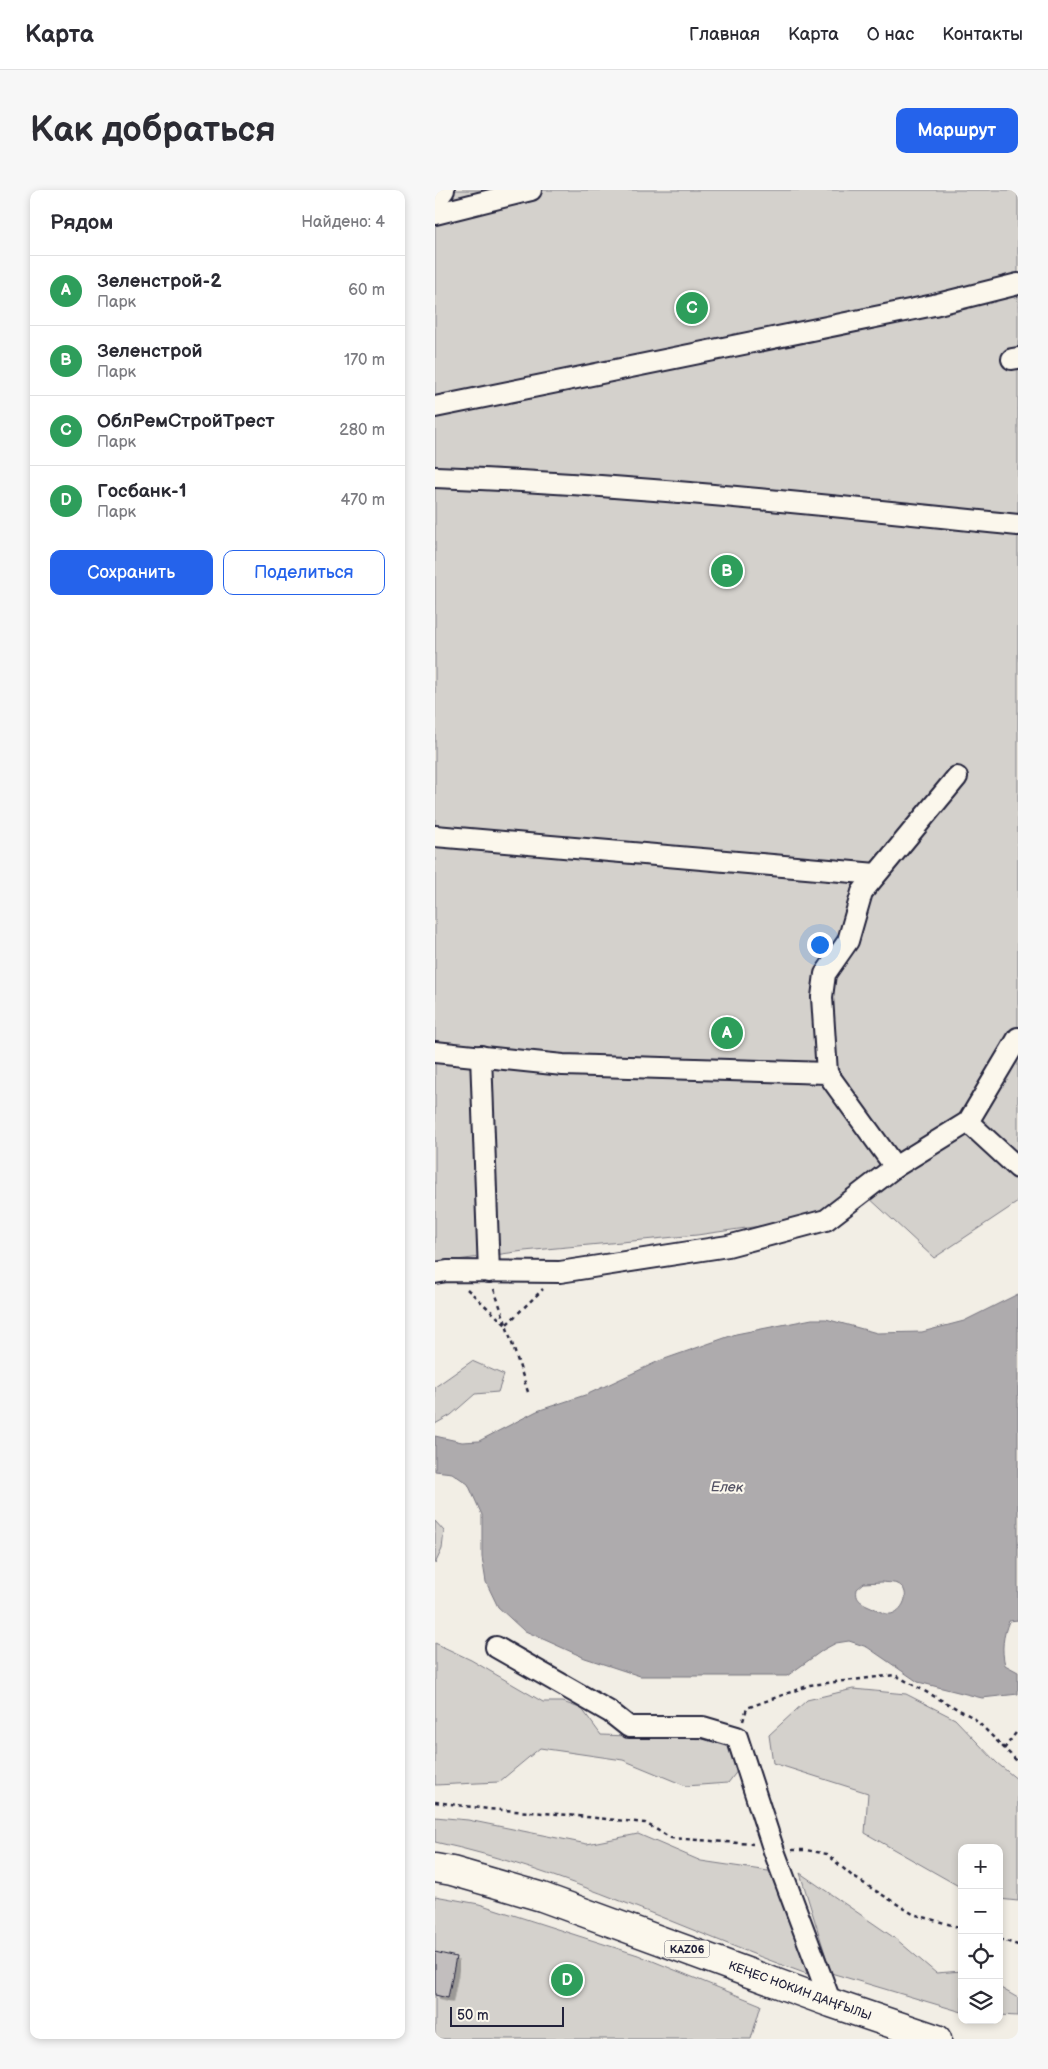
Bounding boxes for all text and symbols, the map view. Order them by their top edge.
text: Карта [25,20,94,49]
text: Главная [689,24,760,45]
text: Карта [788,24,839,45]
text: О нас [867,24,914,45]
text: Контакты [942,24,1023,45]
button: Маршрут [896,108,1018,153]
text: Как добраться [30,109,276,152]
text: Рядом [50,210,113,235]
text: Найдено: 4 [301,213,385,232]
text: Зеленстрой-2 [97,270,222,293]
text: A [61,281,71,300]
text: 60 m [348,281,385,300]
pin: C [676,289,708,327]
text: Парк [97,293,136,312]
text: Зеленстрой [97,340,203,363]
text: B [60,351,72,370]
text: 170 m [344,351,385,370]
text: Парк [97,363,136,382]
text: ОблРемСтройТрест [97,410,275,433]
text: C [60,421,72,440]
text: 280 m [339,421,385,440]
text: Парк [97,433,136,452]
text: Госбанк-1 [97,480,187,503]
text: D [60,491,72,510]
text: 470 m [340,491,385,510]
text: Парк [97,503,136,522]
button: Сохранить [50,550,213,595]
button: Поделиться [223,550,385,595]
pin: B [711,552,743,590]
your location [807,932,833,958]
pin: A [711,1014,743,1052]
water label: Елек [711,1478,744,1496]
map controls [958,1844,1003,2024]
button: + [958,1844,1003,1889]
button: − [958,1889,1003,1934]
button: locate [958,1934,1003,1979]
road number: KАZ06 [665,1940,709,1958]
street label: КЕҢЕС НОКИН ДАҢҒЫЛЫ [726,1958,874,2024]
pin: D [551,1961,583,1999]
button: layers [958,1979,1003,2024]
scale bar [450,2004,564,2027]
text: 50 m [457,2007,489,2024]

